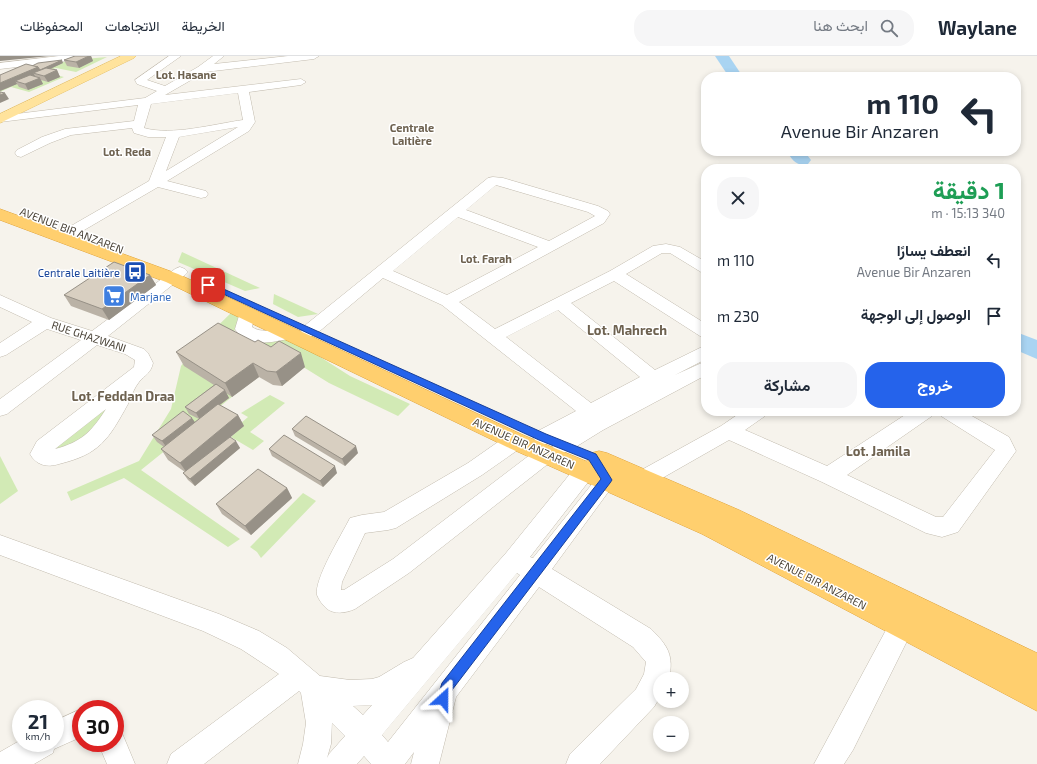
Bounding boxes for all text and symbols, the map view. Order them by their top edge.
search box [634,10,914,46]
text: ابحث هنا [813,16,868,34]
text: Waylane [938,16,1017,39]
text: المحفوظات [20,17,83,34]
text: الاتجاهات [105,17,159,34]
text: الخريطة [181,17,225,34]
icon: search [878,17,900,39]
district label: Lot. Hasane [156,68,216,81]
text: 110 m [866,86,939,120]
icon: left [953,88,1005,140]
text: Avenue Bir Anzaren [781,120,939,142]
district label: Centrale Laitière [390,121,434,147]
district label: Lot. Reda [103,145,151,158]
text: 1 دقيقة [933,175,1005,204]
button: close [717,177,759,219]
street label: AVENUE BIR ANZAREN [18,204,126,256]
text: 340 m · 15:13 [931,205,1005,221]
text: انعطف يسارًا [897,241,971,259]
icon: left [983,249,1005,271]
text: 110 m [717,251,755,269]
district label: Lot. Farah [460,252,512,265]
bus stop icon: Centrale Laitière [122,259,148,285]
text: Avenue Bir Anzaren [857,264,971,280]
place label: Centrale Laitière [38,266,120,279]
pin [191,268,225,302]
icon: arrive [197,274,219,296]
supermarket icon: Marjane [101,283,127,309]
place label: Marjane [130,290,171,304]
text: الوصول إلى الوجهة [861,305,971,323]
icon: arrive [983,305,1005,327]
text: 230 m [717,307,759,325]
street label: RUE GHAZWANI [50,318,128,354]
district label: Lot. Mahrech [587,322,667,338]
button: مشاركة [717,362,857,408]
button: خروج [865,362,1005,408]
district label: Lot. Feddan Draa [71,388,175,404]
street label: AVENUE BIR ANZAREN [471,415,577,471]
district label: Lot. Jamila [846,443,910,459]
street label: AVENUE BIR ANZAREN [765,550,869,612]
map controls [653,672,689,752]
button: + [653,672,689,708]
position arrow [422,678,464,720]
speed limit sign: 30 [72,700,124,752]
text: 21 [28,709,48,733]
button: − [653,716,689,752]
text: km/h [26,730,50,742]

